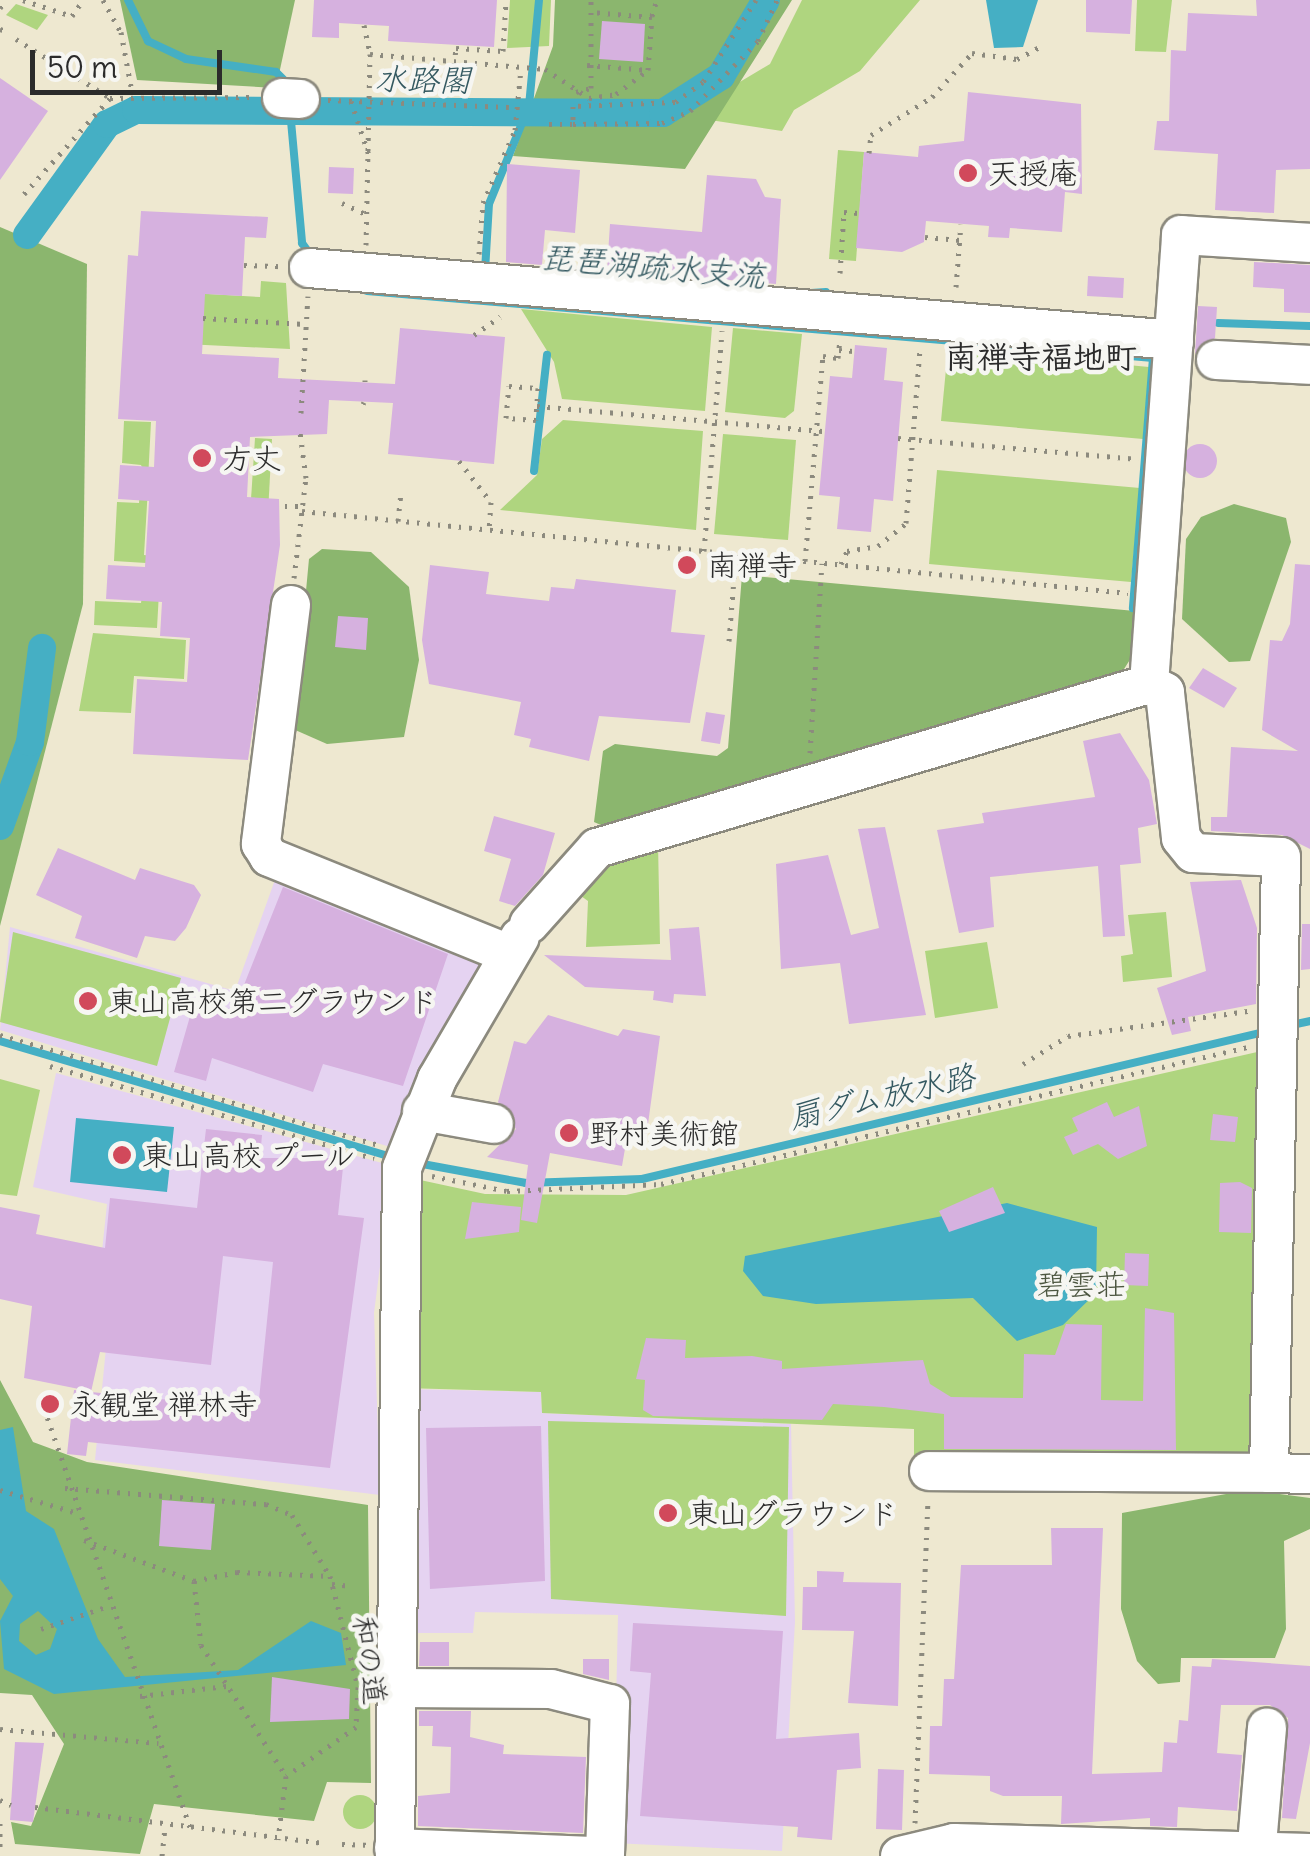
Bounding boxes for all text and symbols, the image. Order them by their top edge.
scale bar [35,30,228,92]
text: 50 m [47,48,117,86]
water label: 水路閣 [375,60,471,100]
place label: 天授庵 [988,155,1078,191]
marker: 天授庵 [957,162,979,184]
water label: 琵琶湖疏水支流 [540,238,766,296]
district label: 南禅寺福地町 [945,338,1137,376]
place label: 方丈 [222,440,282,476]
marker: 方丈 [191,447,213,469]
place label: 南禅寺 [707,547,797,583]
marker: 南禅寺 [676,554,698,576]
place label: 東山高校第二グラウンド [108,983,438,1019]
marker: 東山高校第二グラウンド [77,990,99,1012]
water label: 扇ダム放水路 [784,1057,980,1137]
place label: 野村美術館 [589,1115,739,1151]
marker: 野村美術館 [558,1122,580,1144]
place label: 東山高校 プール [142,1137,357,1173]
marker: 東山高校 プール [111,1144,133,1166]
park label: 碧雲荘 [1036,1266,1126,1302]
place label: 永観堂 禅林寺 [70,1386,257,1422]
marker: 永観堂 禅林寺 [39,1393,61,1415]
place label: 東山グラウンド [688,1495,898,1531]
marker: 東山グラウンド [657,1502,679,1524]
street label: 和の道 [346,1613,394,1707]

